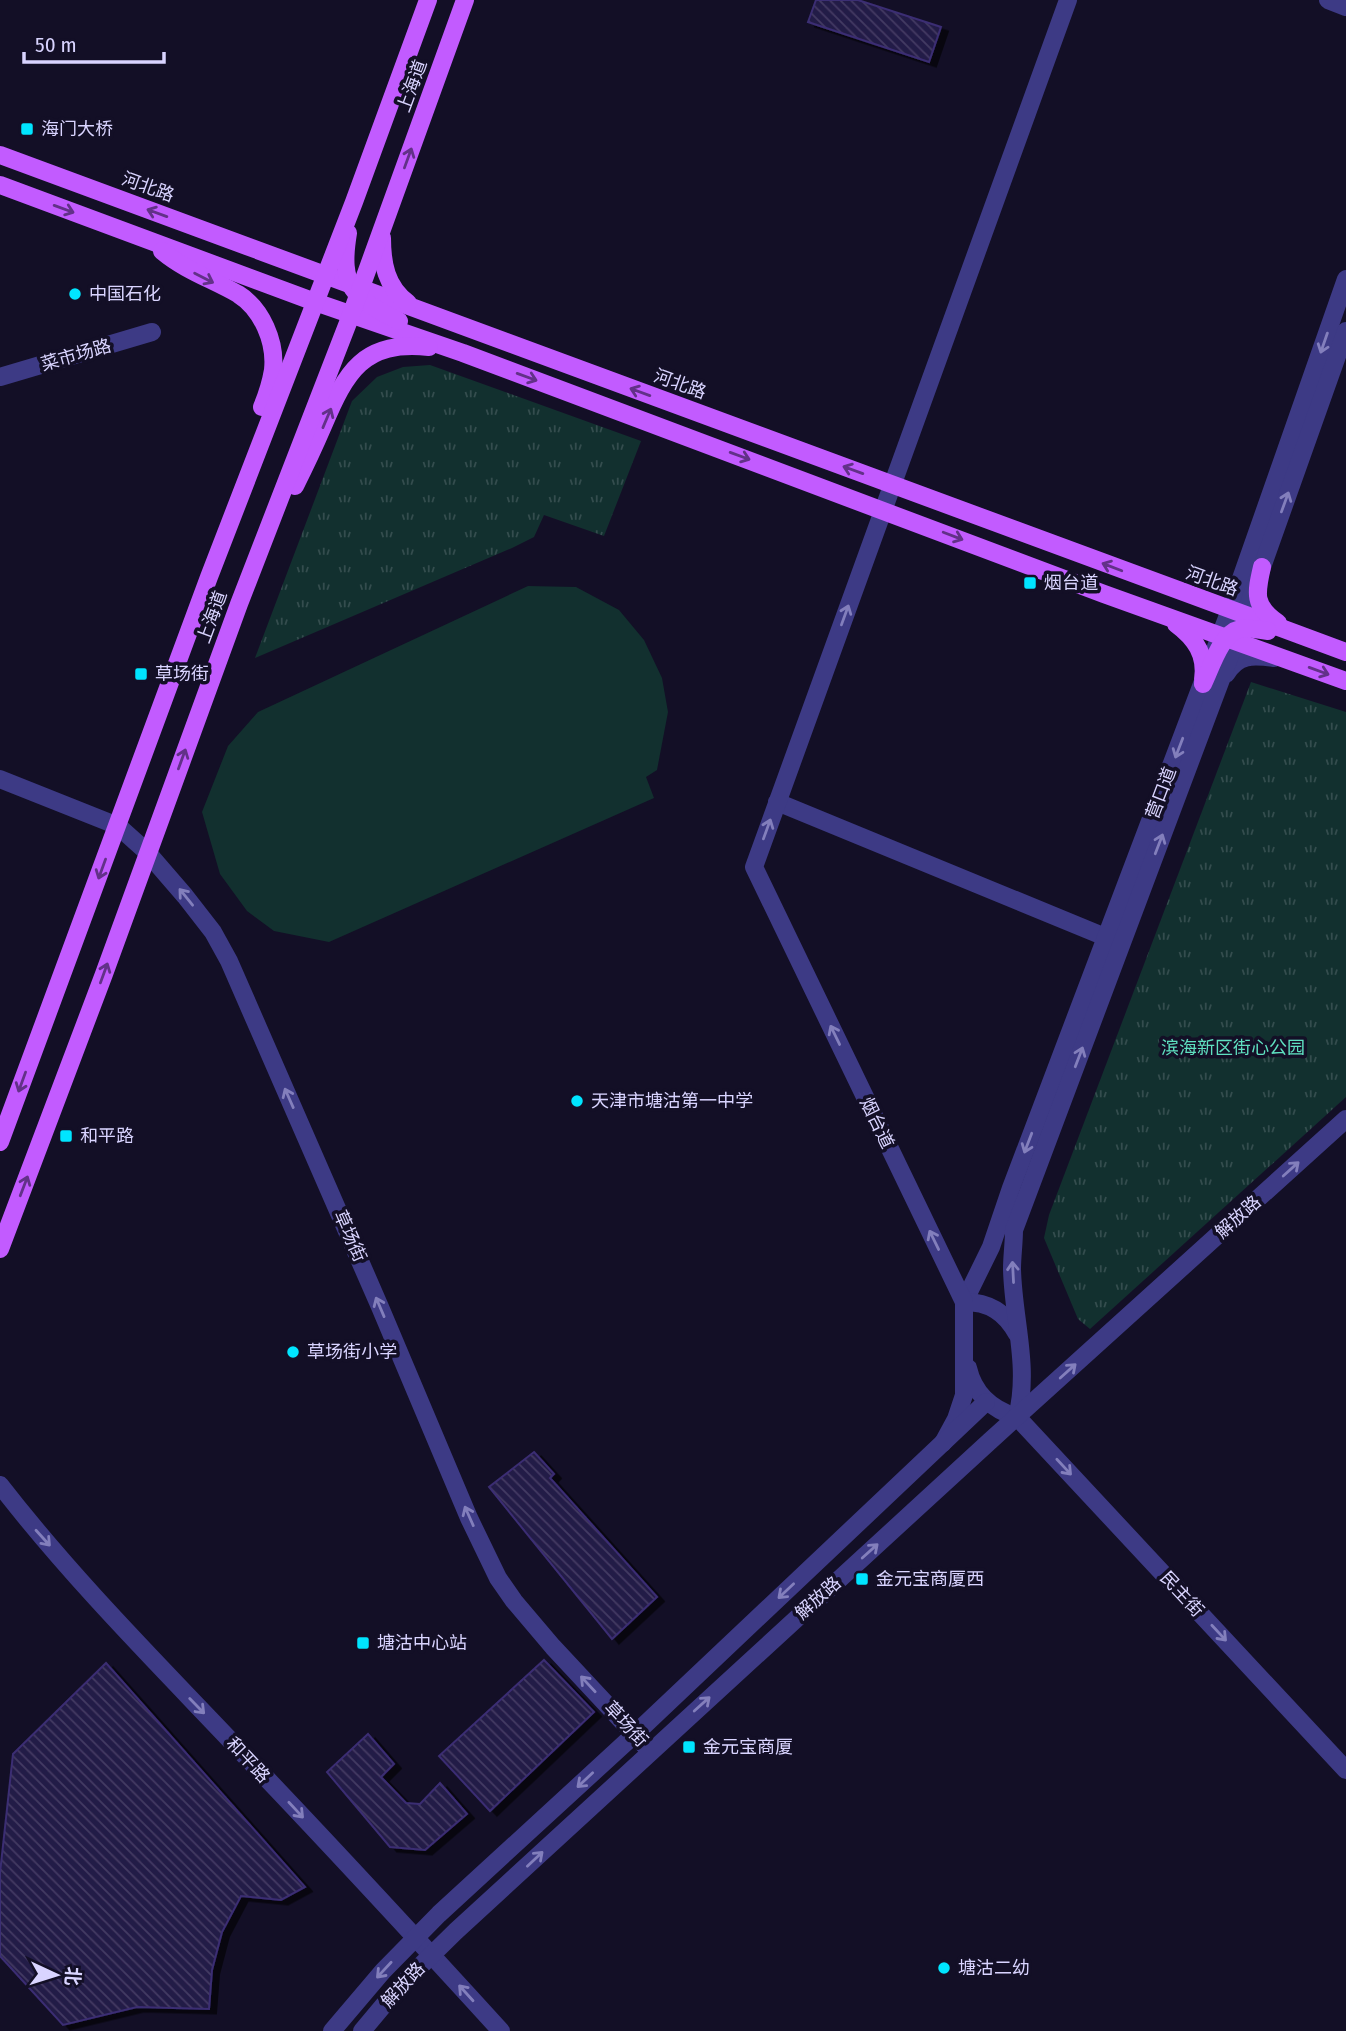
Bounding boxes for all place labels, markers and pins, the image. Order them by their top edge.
place label: 海门大桥 [41,118,113,140]
marker: 海门大桥 [19,121,35,137]
place label: 中国石化 [89,283,161,305]
marker: 中国石化 [67,286,83,302]
place label: 烟台道 [1044,572,1098,594]
marker: 烟台道 [1022,575,1038,591]
place label: 草场街 [155,663,209,685]
marker: 草场街 [133,666,149,682]
place label: 天津市塘沽第一中学 [591,1090,753,1112]
marker: 天津市塘沽第一中学 [569,1093,585,1109]
place label: 和平路 [80,1125,134,1147]
marker: 和平路 [58,1128,74,1144]
place label: 草场街小学 [307,1341,397,1363]
marker: 草场街小学 [285,1344,301,1360]
place label: 金元宝商厦西 [876,1568,984,1590]
marker: 金元宝商厦西 [854,1571,870,1587]
place label: 塘沽中心站 [377,1632,467,1654]
marker: 塘沽中心站 [355,1635,371,1651]
place label: 金元宝商厦 [703,1736,793,1758]
marker: 金元宝商厦 [681,1739,697,1755]
place label: 塘沽二幼 [958,1957,1030,1979]
marker: 塘沽二幼 [936,1960,952,1976]

